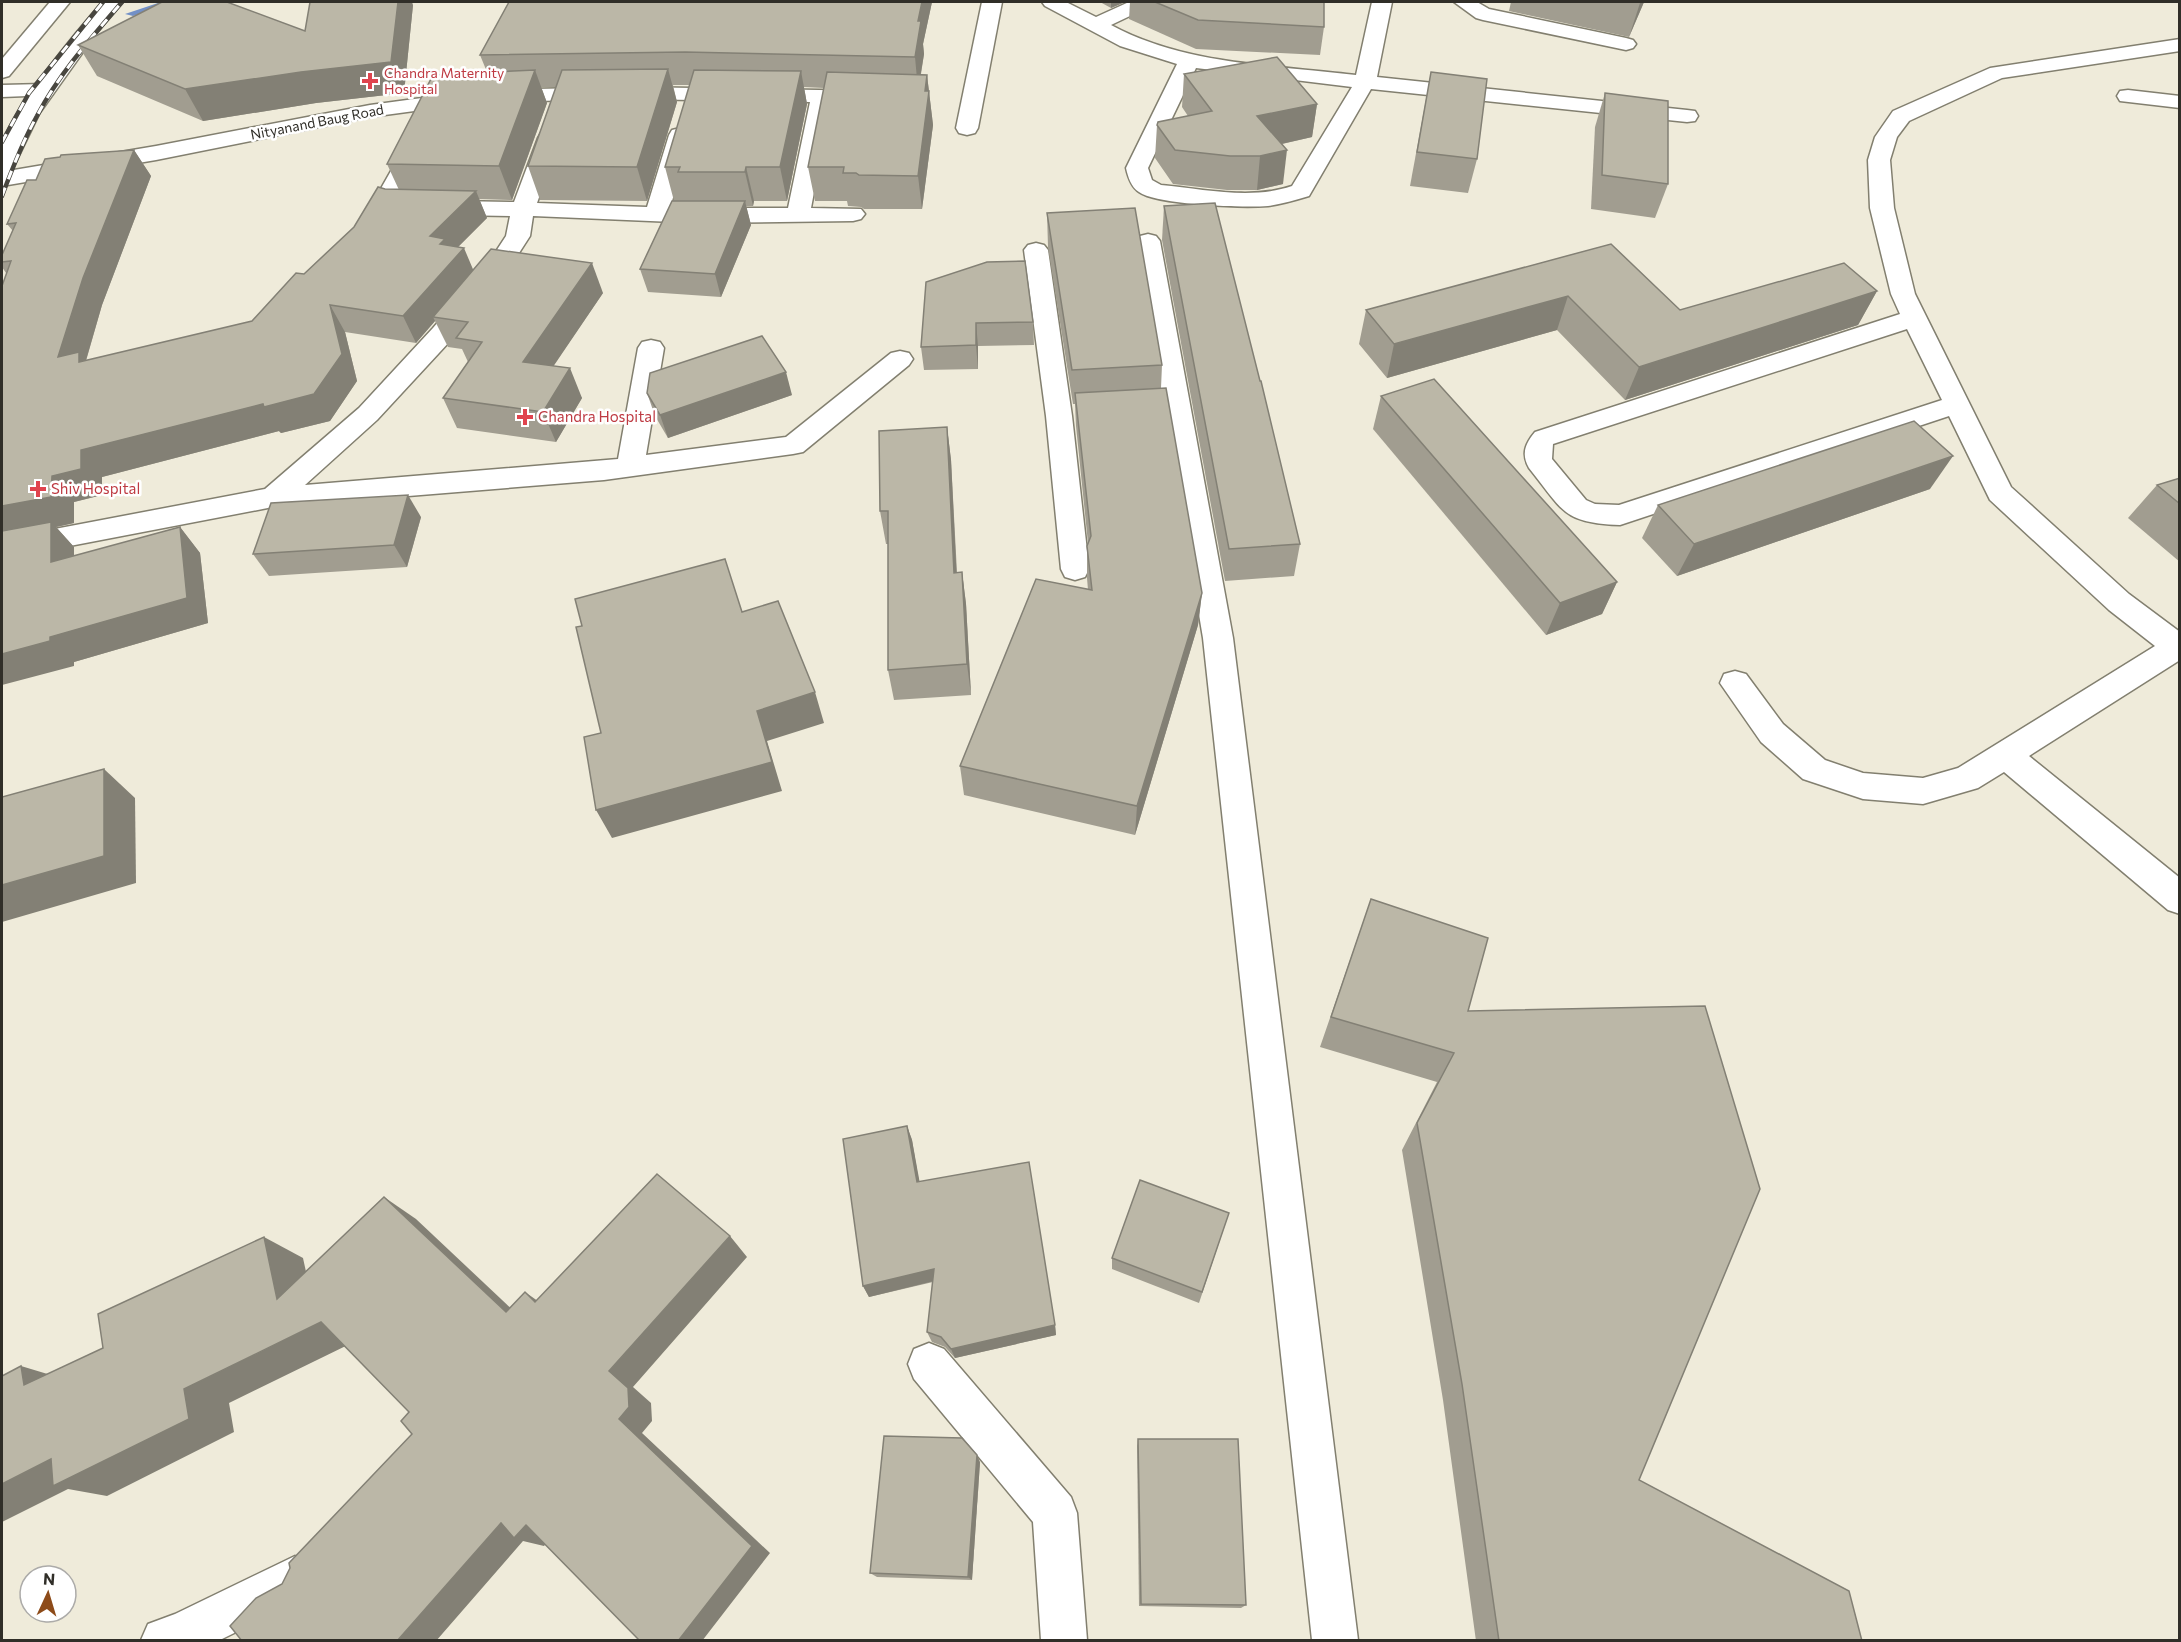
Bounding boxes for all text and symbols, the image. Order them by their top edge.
place label: Chandra Maternity Hospital [384,64,504,97]
marker: Chandra Maternity Hospital [361,72,379,90]
street label: Nityanand Baug Road [249,100,385,143]
place label: Chandra Hospital [538,407,656,425]
marker: Chandra Hospital [516,408,534,426]
place label: Shiv Hospital [51,479,140,497]
marker: Shiv Hospital [29,480,47,498]
north arrow [18,1564,78,1624]
text: N [42,1569,56,1588]

